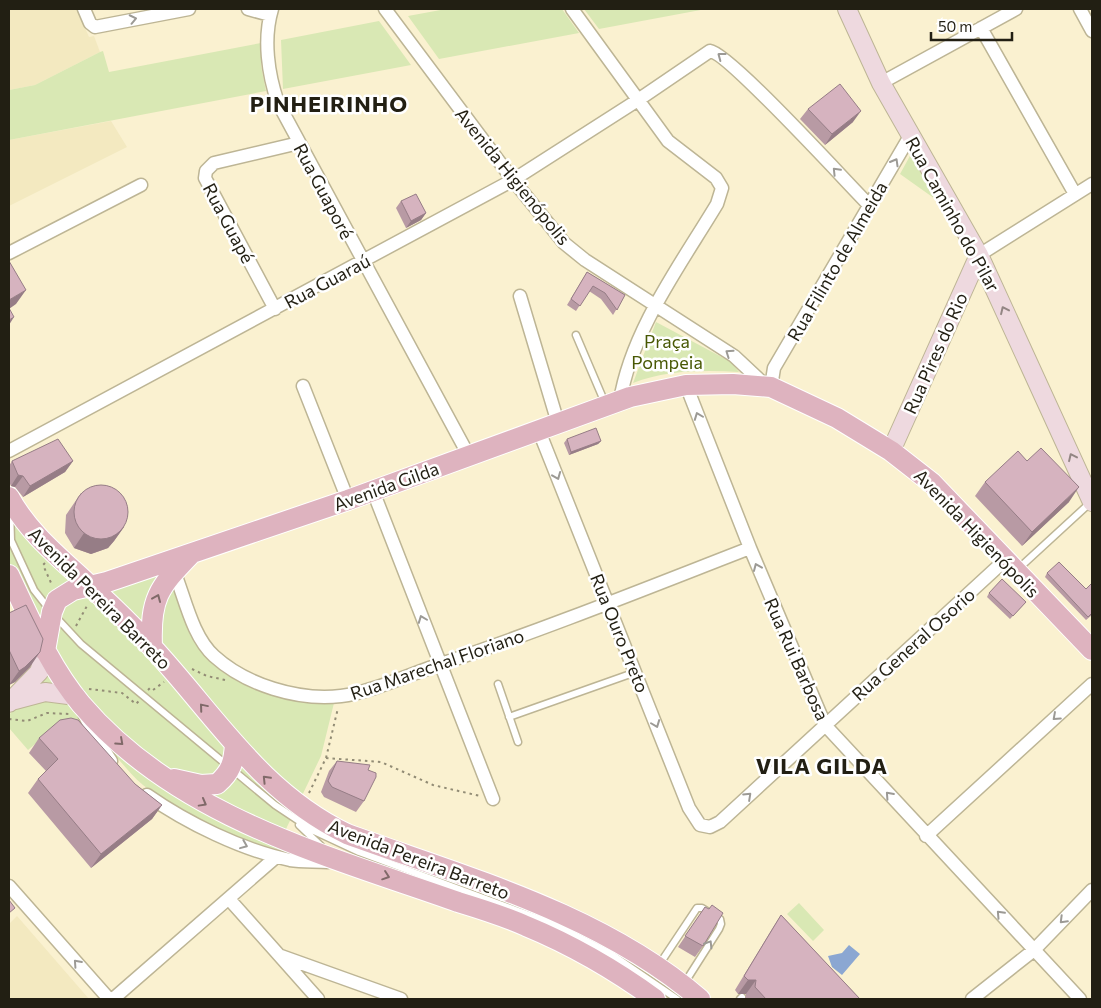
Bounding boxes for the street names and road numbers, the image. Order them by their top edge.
street label: Avenida Higienópolis [451,103,575,249]
street label: Rua Caminho do Pilar [901,133,1005,295]
street label: Rua Guaporé [290,139,358,243]
street label: Rua Filinto de Almeida [782,177,892,345]
street label: Rua Guapé [199,179,259,267]
street label: Rua Guaraú [280,249,374,313]
street label: Rua Pires do Rio [898,289,972,417]
street label: Avenida Gilda [330,457,442,515]
street label: Avenida Higienópolis [910,464,1044,602]
street label: Avenida Pereira Barreto [24,522,176,674]
street label: Rua Ouro Preto [586,570,654,696]
street label: Rua General Osorio [847,583,979,705]
street label: Rua Rui Barbosa [760,594,834,724]
street label: Rua Marechal Floriano [347,624,527,704]
street label: Avenida Pereira Barreto [325,814,513,904]

